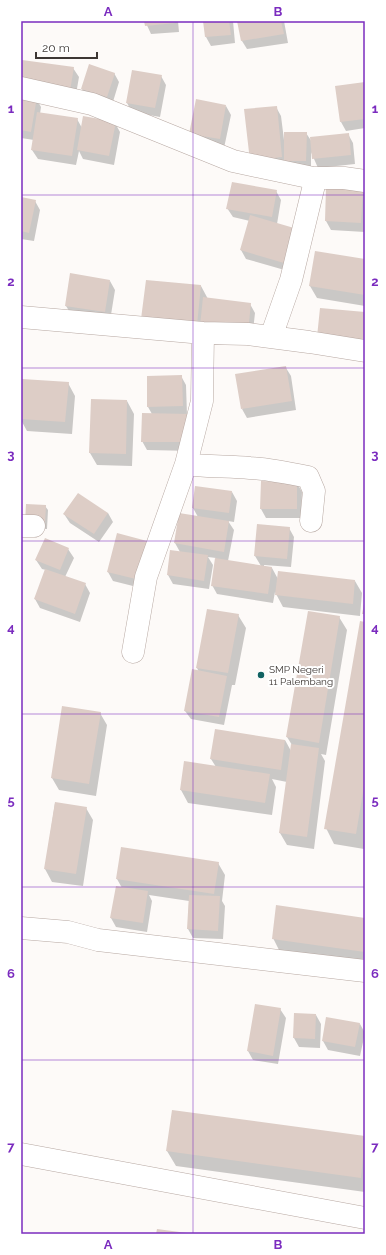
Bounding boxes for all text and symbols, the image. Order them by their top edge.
text: A [104,4,113,19]
text: B [274,4,283,19]
scale bar [36,34,97,60]
text: 20 m [42,41,70,55]
text: 1 [8,101,15,116]
text: 1 [372,101,379,116]
text: 2 [7,274,15,289]
text: 2 [371,274,379,289]
text: 3 [7,447,15,462]
text: 3 [371,447,379,462]
text: 4 [7,620,15,635]
text: 4 [371,620,379,635]
place label: SMP Negeri 11 Palembang [269,664,333,687]
marker: SMP Negeri 11 Palembang [256,670,266,680]
text: 5 [7,793,15,808]
text: 5 [371,793,379,808]
text: 6 [7,966,15,981]
text: 6 [371,966,379,981]
text: 7 [7,1139,15,1154]
text: 7 [371,1139,379,1154]
text: A [104,1237,113,1252]
text: B [274,1237,283,1252]

